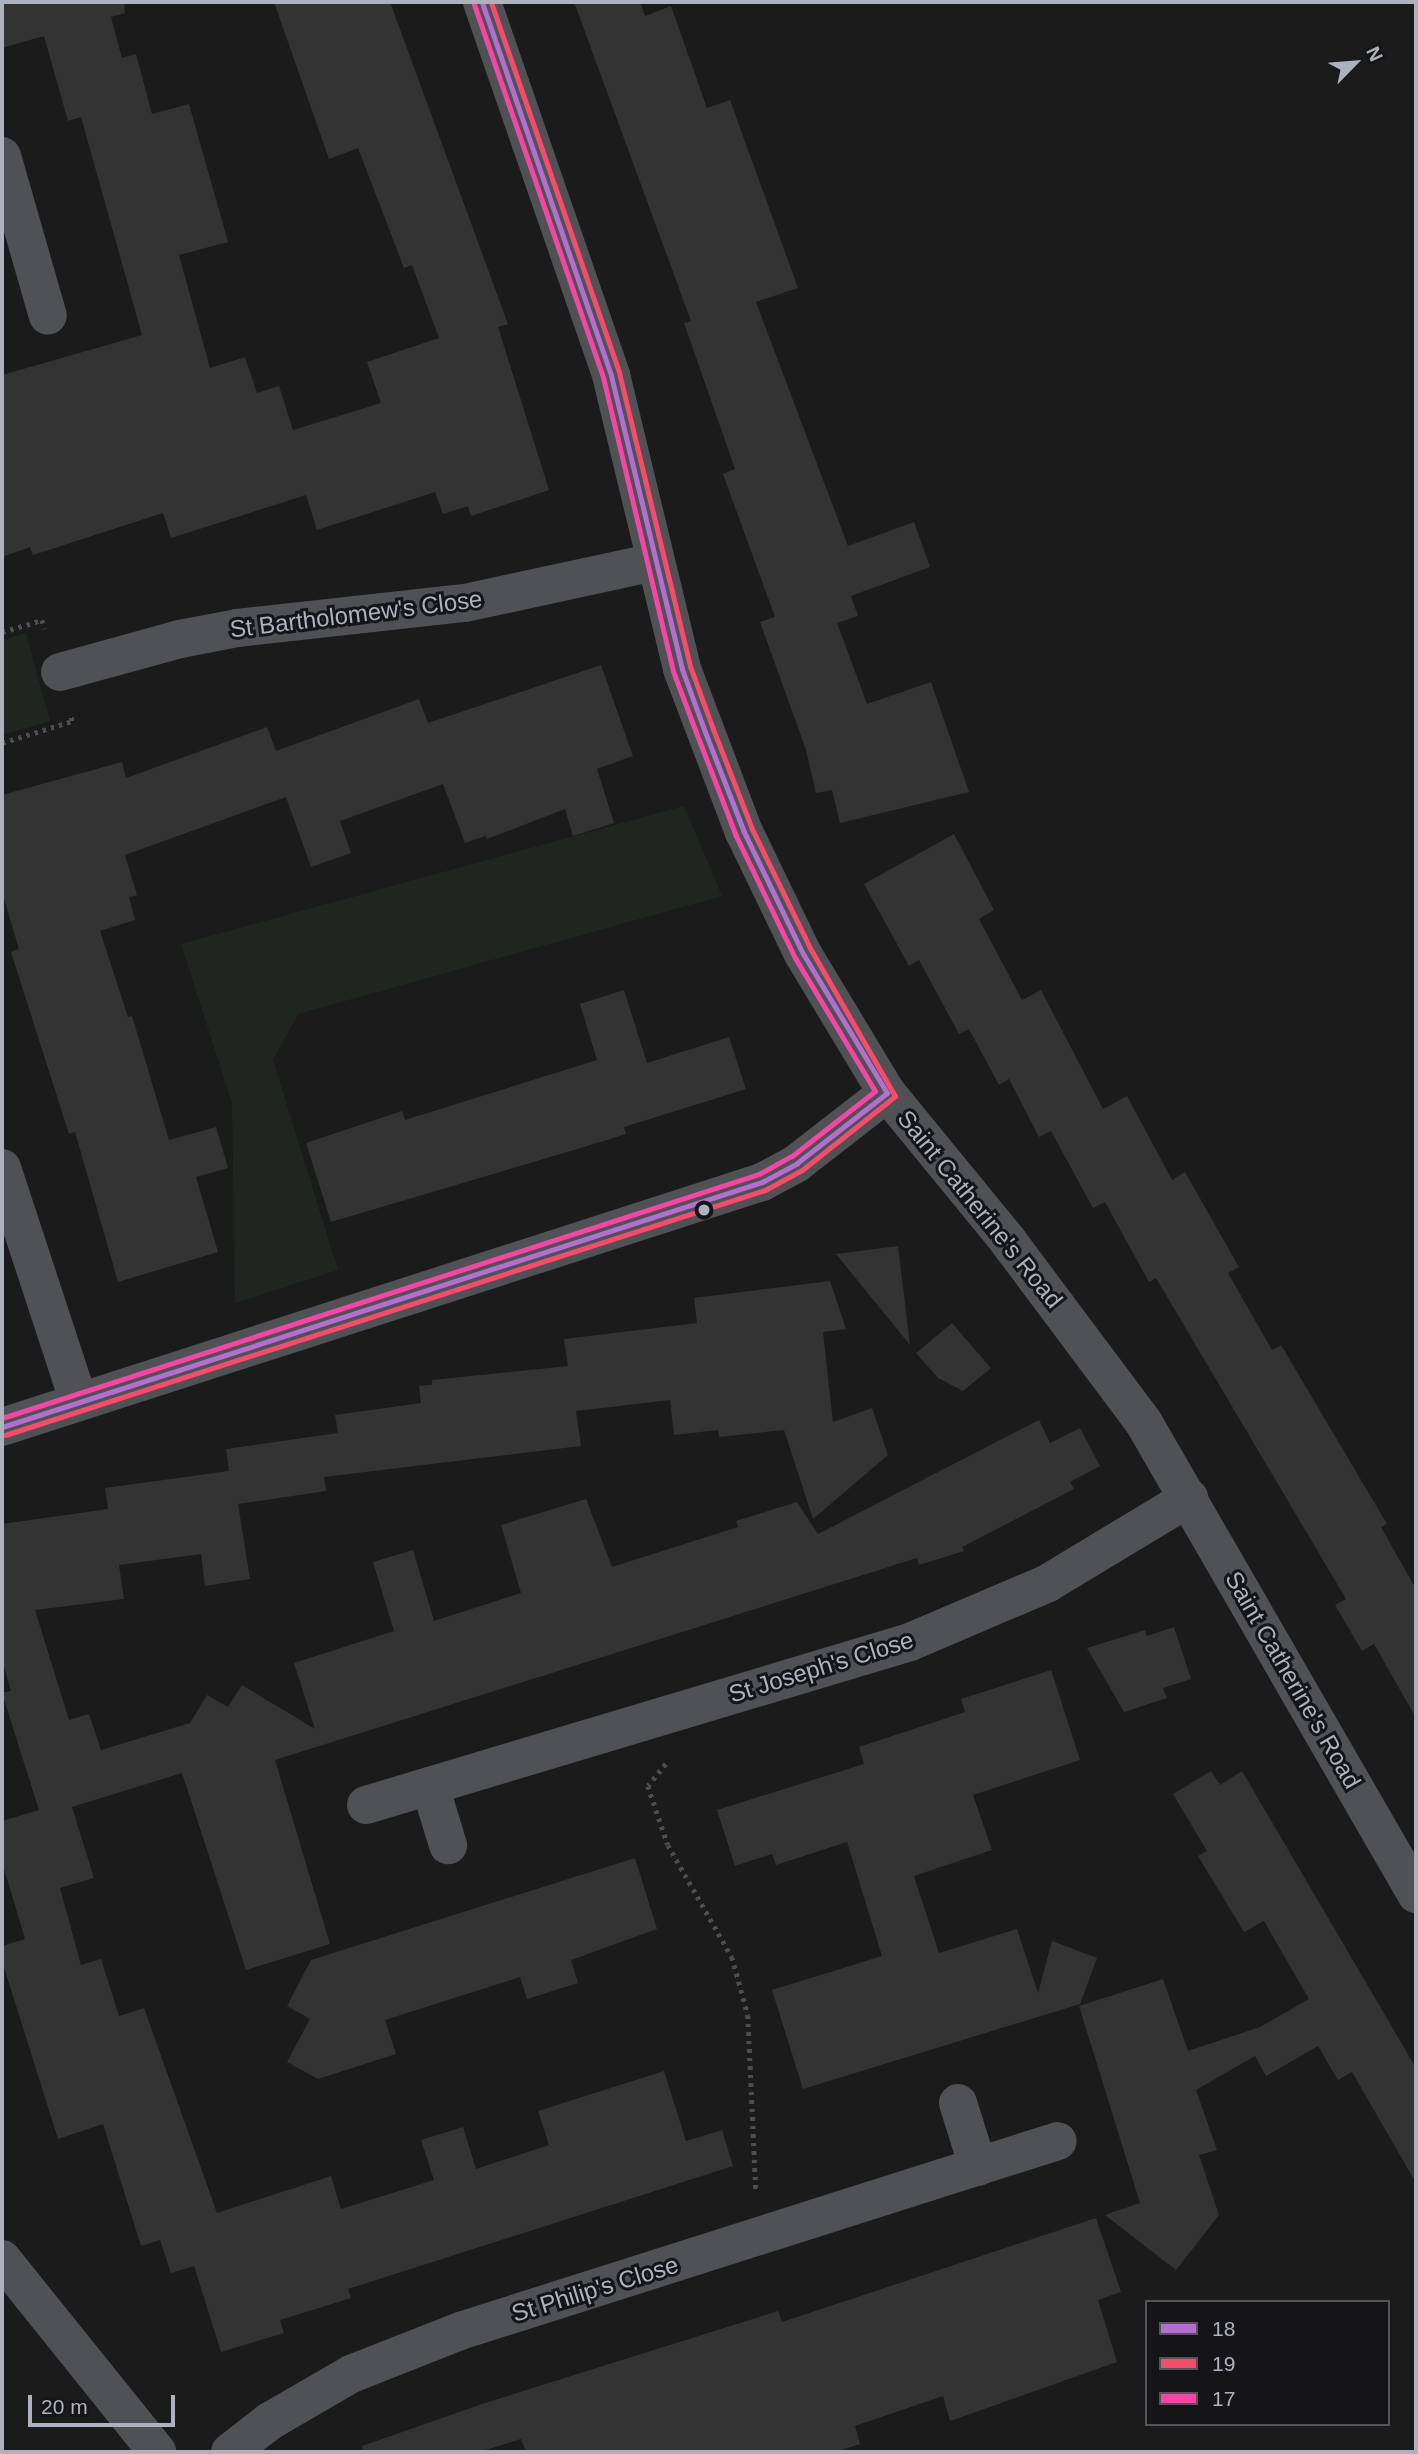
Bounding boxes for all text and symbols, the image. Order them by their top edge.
north arrow [1320,28,1390,98]
text: N [1362,43,1387,65]
street label: St Bartholomew's Close [228,584,484,644]
street label: Saint Catherine's Road [891,1104,1069,1314]
unlabelled marker [697,1203,711,1217]
street label: Saint Catherine's Road [1219,1566,1367,1794]
street label: St Joseph's Close [725,1625,917,1709]
street label: St Philip's Close [508,2250,682,2328]
legend [1145,2300,1390,2426]
text: 18 [1212,2317,1235,2340]
text: 19 [1212,2352,1235,2375]
scale bar [32,2380,178,2424]
text: 17 [1212,2387,1235,2410]
text: 20 m [41,2395,88,2418]

